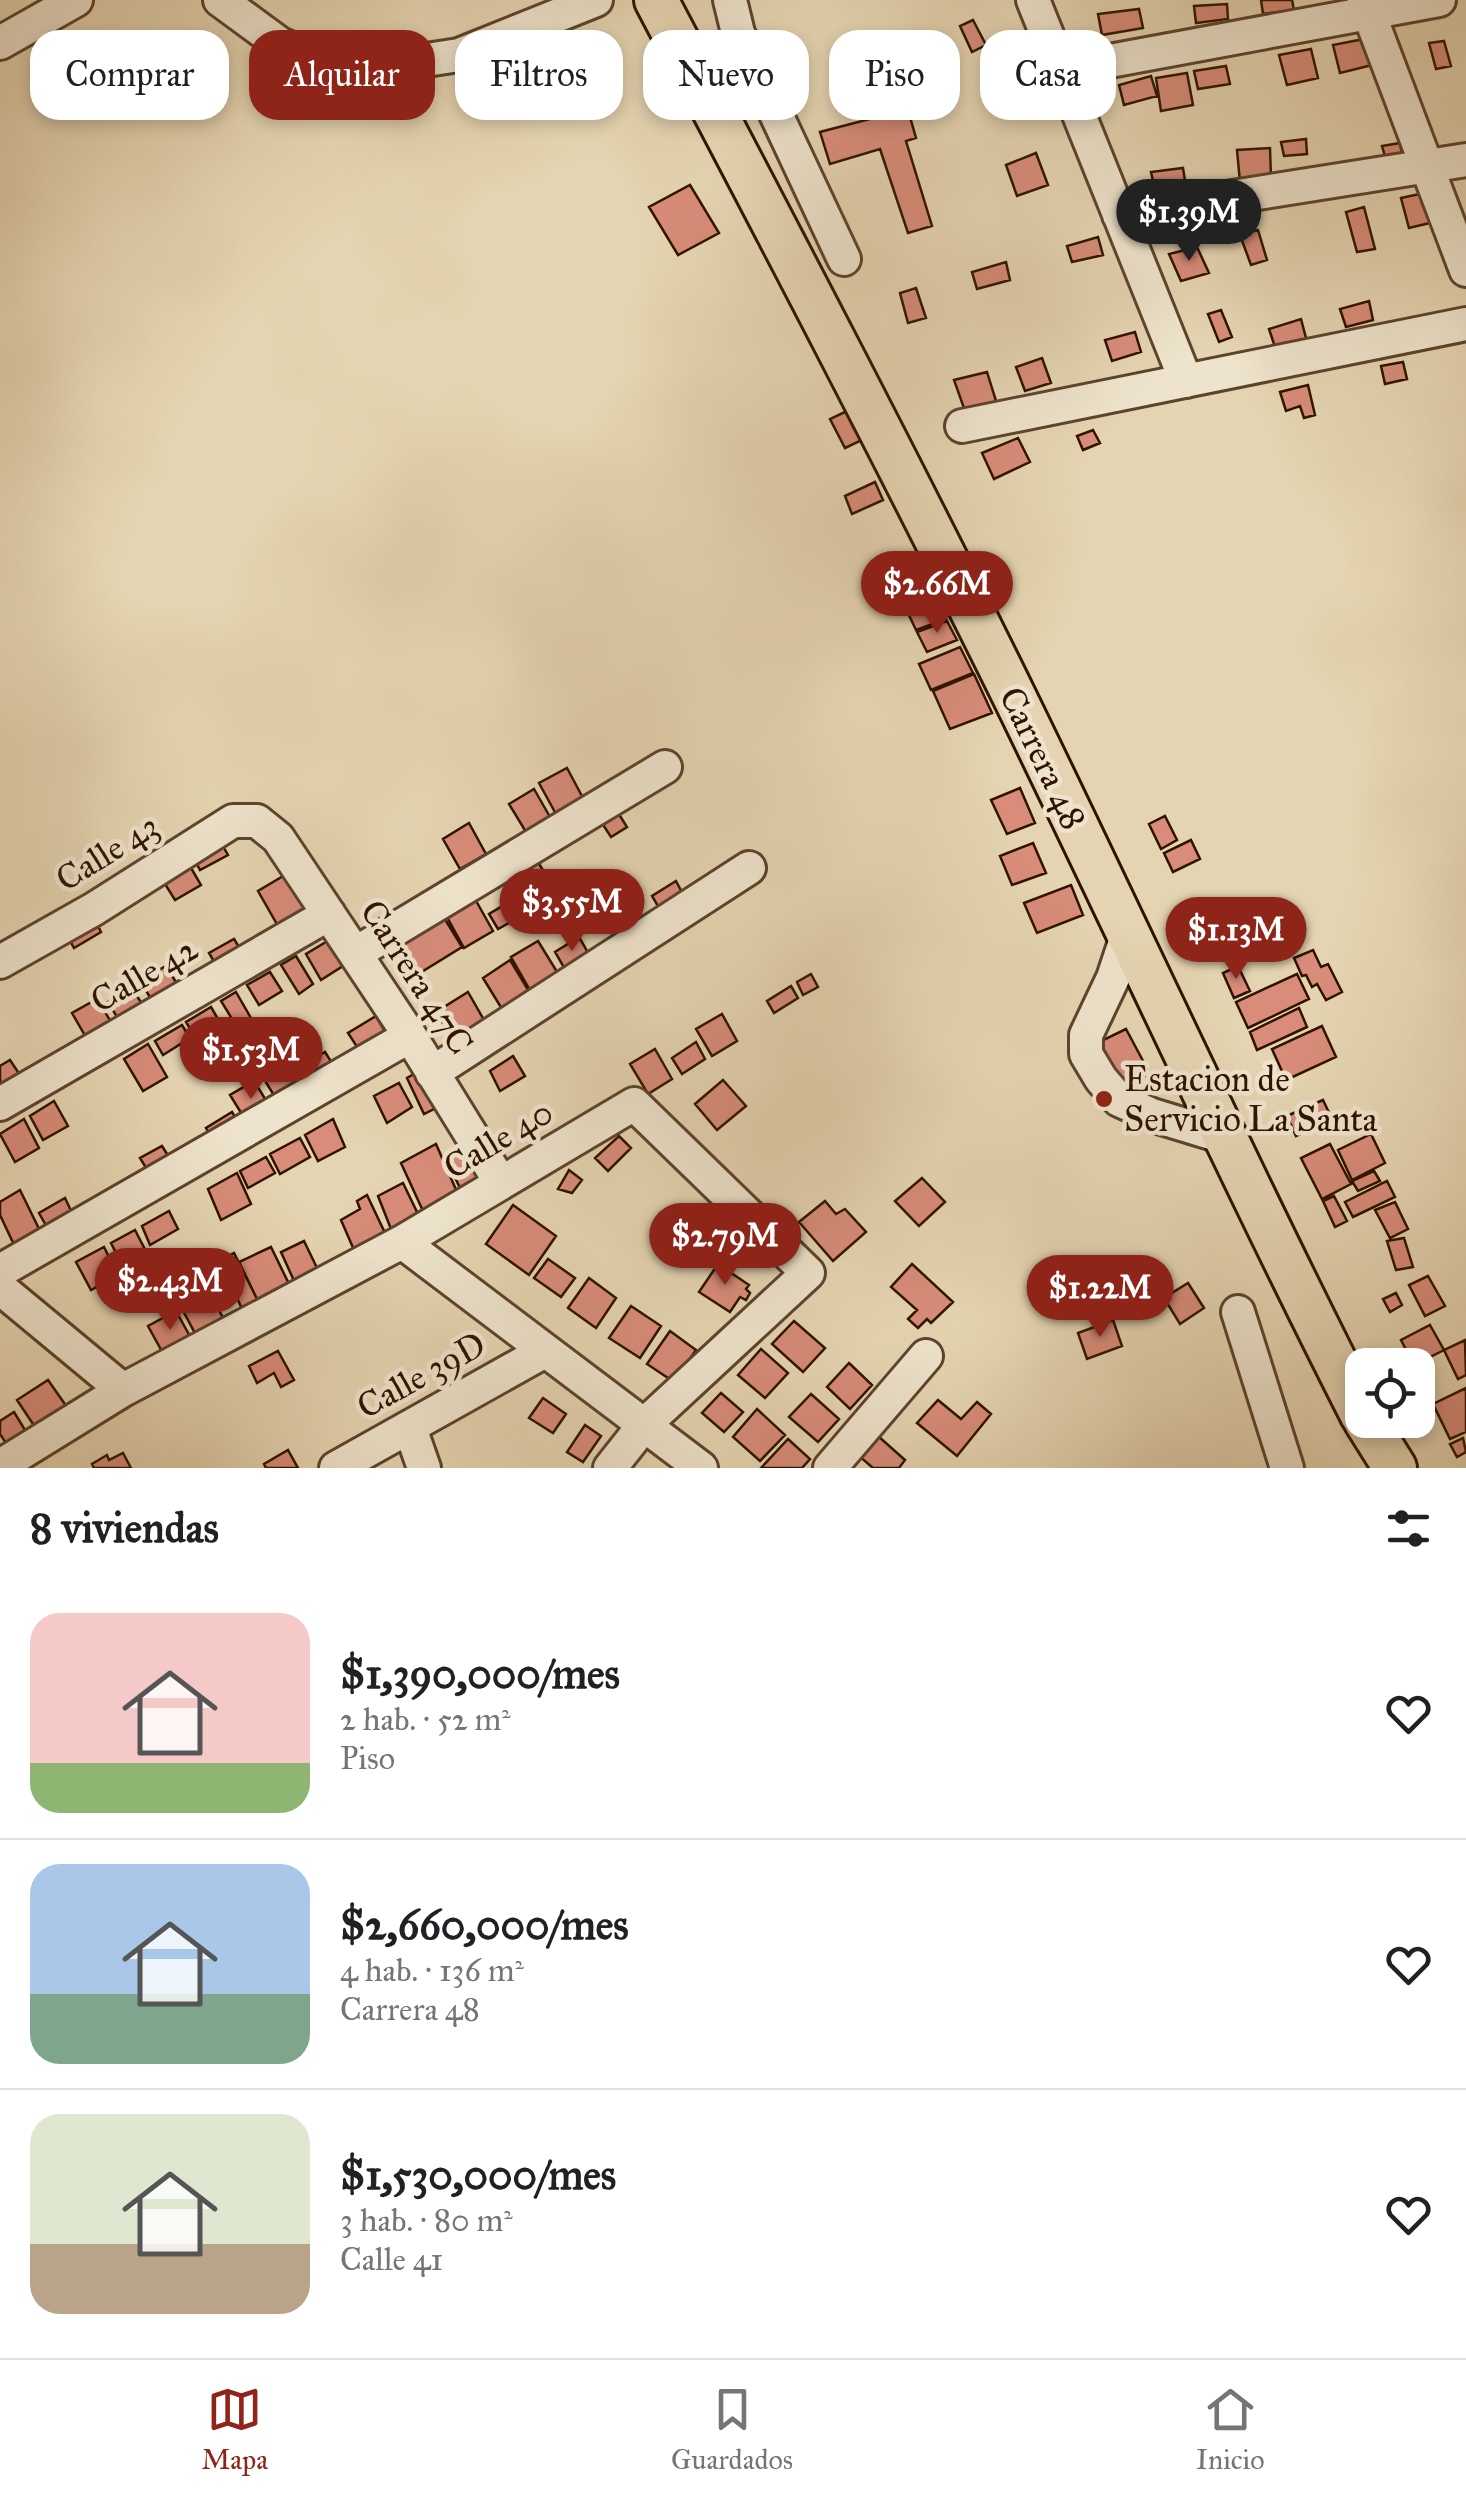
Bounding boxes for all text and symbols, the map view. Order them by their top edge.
chip: Comprar [30,30,229,120]
chip: Alquilar [249,30,435,120]
chip: Filtros [455,30,623,120]
chip: Nuevo [643,30,809,120]
chip: Piso [829,30,960,120]
chip: Casa [980,30,1116,120]
pin: $1.39M [1108,179,1270,264]
text: $1.39M [1138,192,1240,231]
pin: $2.66M [856,551,1018,636]
text: $2.66M [883,564,991,603]
street label: Carrera 48 [990,680,1095,836]
street label: Calle 43 [48,804,167,901]
pin: $3.55M [491,869,653,954]
text: $3.55M [522,882,622,921]
street label: Carrera 47C [351,892,482,1062]
pin: $1.13M [1155,897,1317,982]
text: $1.13M [1188,910,1284,949]
street label: Calle 42 [83,926,206,1022]
pin: $1.53M [170,1017,332,1102]
text: $1.53M [202,1030,300,1069]
place label: Estacion de Servicio La Santa [1124,1058,1378,1141]
marker: Estacion de Servicio La Santa [1093,1088,1115,1110]
street label: Calle 40 [436,1090,561,1189]
pin: $2.79M [644,1203,806,1288]
text: $2.79M [671,1216,779,1255]
pin: $2.43M [89,1248,251,1333]
pin: $1.22M [1019,1255,1181,1340]
text: $2.43M [117,1261,223,1300]
text: $1.22M [1049,1268,1151,1307]
street label: Calle 39D [350,1323,493,1428]
map controls [1345,1348,1435,1438]
button: locate [1345,1348,1435,1438]
icon: filters [1381,1501,1436,1556]
text: 8 viviendas [30,1502,219,1554]
text: $1,390,000/mes [340,1648,620,1700]
icon: home [110,1653,230,1773]
icon: heart [1381,1686,1436,1741]
text: 2 hab. · 52 m² [340,1700,511,1739]
text: Piso [340,1739,395,1778]
text: $2,660,000/mes [340,1899,629,1951]
icon: home [110,1904,230,2024]
icon: heart [1381,1937,1436,1992]
text: 4 hab. · 136 m² [340,1951,524,1990]
text: Carrera 48 [340,1990,480,2029]
text: $1,530,000/mes [340,2149,616,2201]
icon: home [110,2154,230,2274]
icon: heart [1381,2187,1436,2242]
text: 3 hab. · 80 m² [340,2201,513,2240]
text: Calle 41 [340,2240,443,2279]
tab: Mapa [201,2382,268,2477]
tab: Guardados [671,2382,793,2477]
tab: Inicio [1196,2382,1264,2477]

